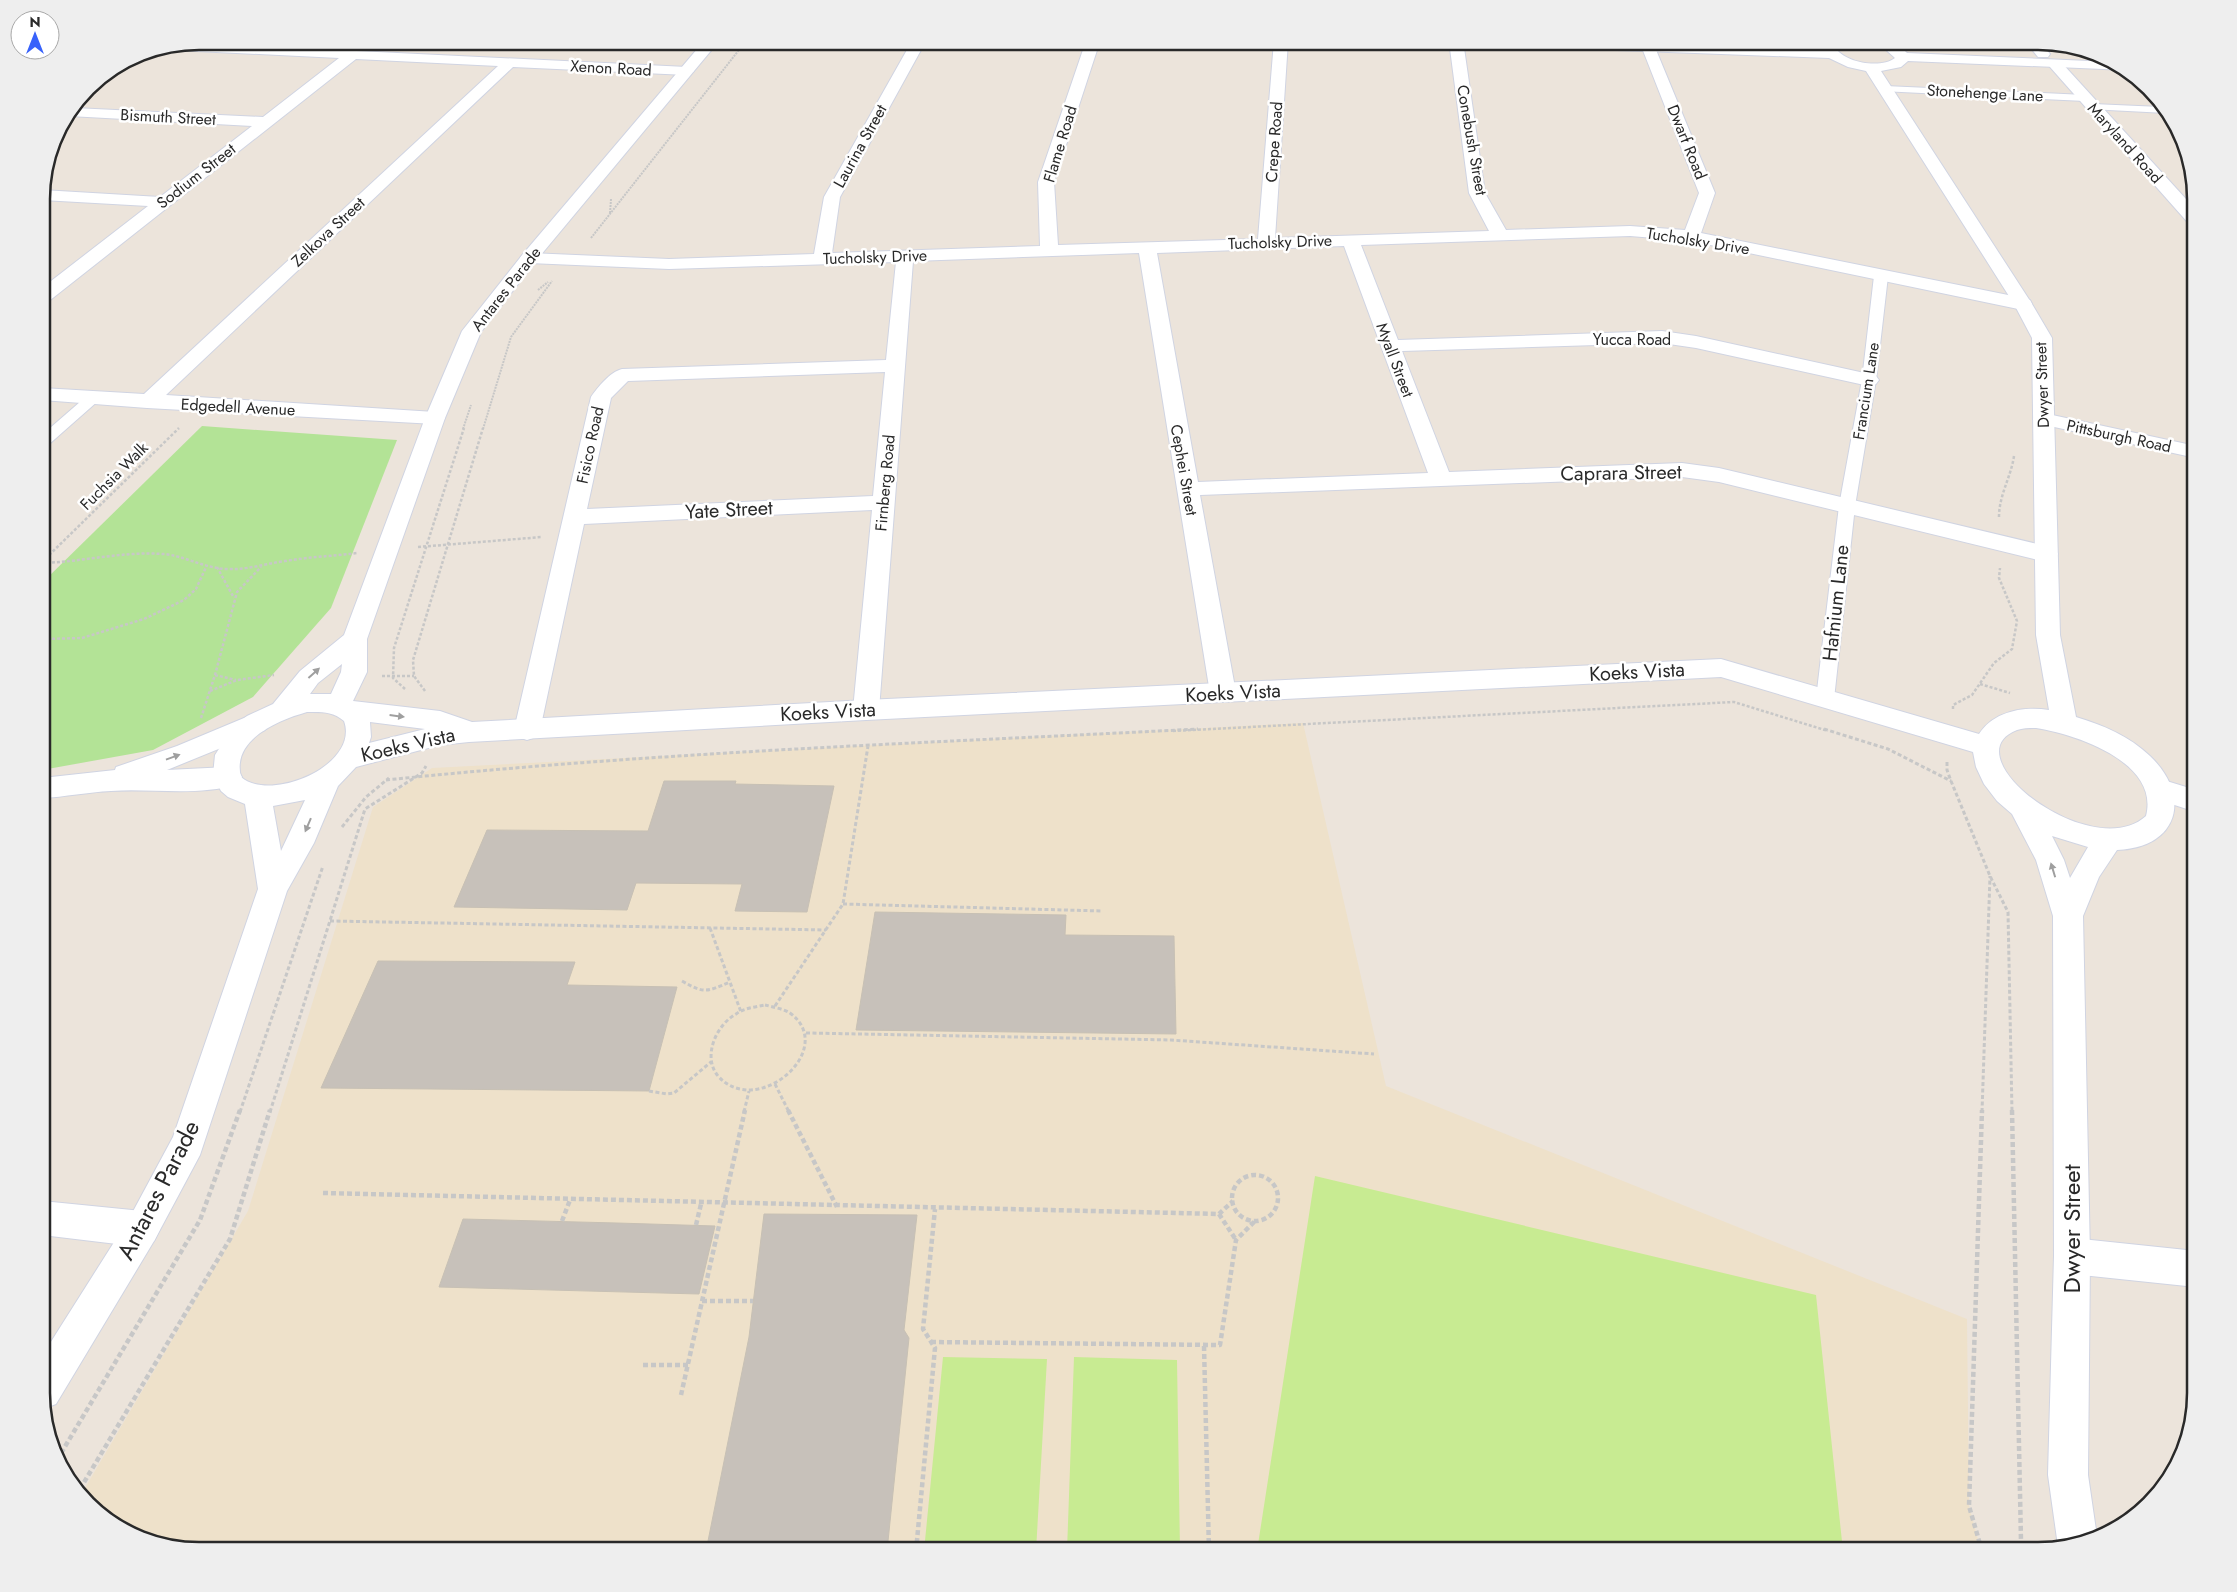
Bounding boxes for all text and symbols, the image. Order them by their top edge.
north arrow [10,10,60,60]
text: N [29,12,41,32]
street label: Xenon Road [570,54,652,82]
street label: Stonehenge Lane [1926,78,2044,108]
street label: Conebush Street [1451,83,1493,197]
street label: Maryland Road [2082,97,2168,189]
street label: Laurina Street [828,100,892,192]
street label: Crepe Road [1260,101,1288,183]
street label: Dwarf Road [1662,101,1712,183]
street label: Bismuth Street [120,103,217,131]
street label: Flame Road [1037,103,1083,185]
street label: Sodium Street [152,138,240,214]
street label: Zelkova Street [286,192,370,272]
street label: Tucholsky Drive [1645,221,1751,261]
street label: Tucholsky Drive [1228,229,1332,255]
street label: Antares Parade [466,242,546,336]
street label: Tucholsky Drive [823,244,927,270]
street label: Myall Street [1370,319,1420,401]
street label: Yucca Road [1593,328,1671,351]
street label: Francium Lane [1847,341,1885,441]
street label: Dwyer Street [2029,341,2055,428]
street label: Edgedell Avenue [180,393,296,421]
street label: Fisico Road [571,404,609,486]
street label: Pittsburgh Road [2064,414,2174,458]
street label: Cephei Street [1165,423,1203,517]
street label: Firnberg Road [869,434,901,532]
street label: Fuchsia Walk [75,436,154,515]
street label: Caprara Street [1560,457,1682,489]
street label: Yate Street [684,493,774,527]
street label: Hafnium Lane [1815,543,1857,663]
street label: Koeks Vista [1588,655,1686,689]
one-way arrow [307,667,319,679]
street label: Koeks Vista [1184,676,1282,710]
street label: Koeks Vista [779,695,877,729]
one-way arrow [389,712,405,720]
street label: Koeks Vista [358,720,458,770]
one-way arrow [166,753,181,761]
one-way arrow [304,818,312,832]
one-way arrow [2049,862,2057,877]
street label: Antares Parade [108,1114,208,1266]
street label: Dwyer Street [2054,1164,2089,1293]

